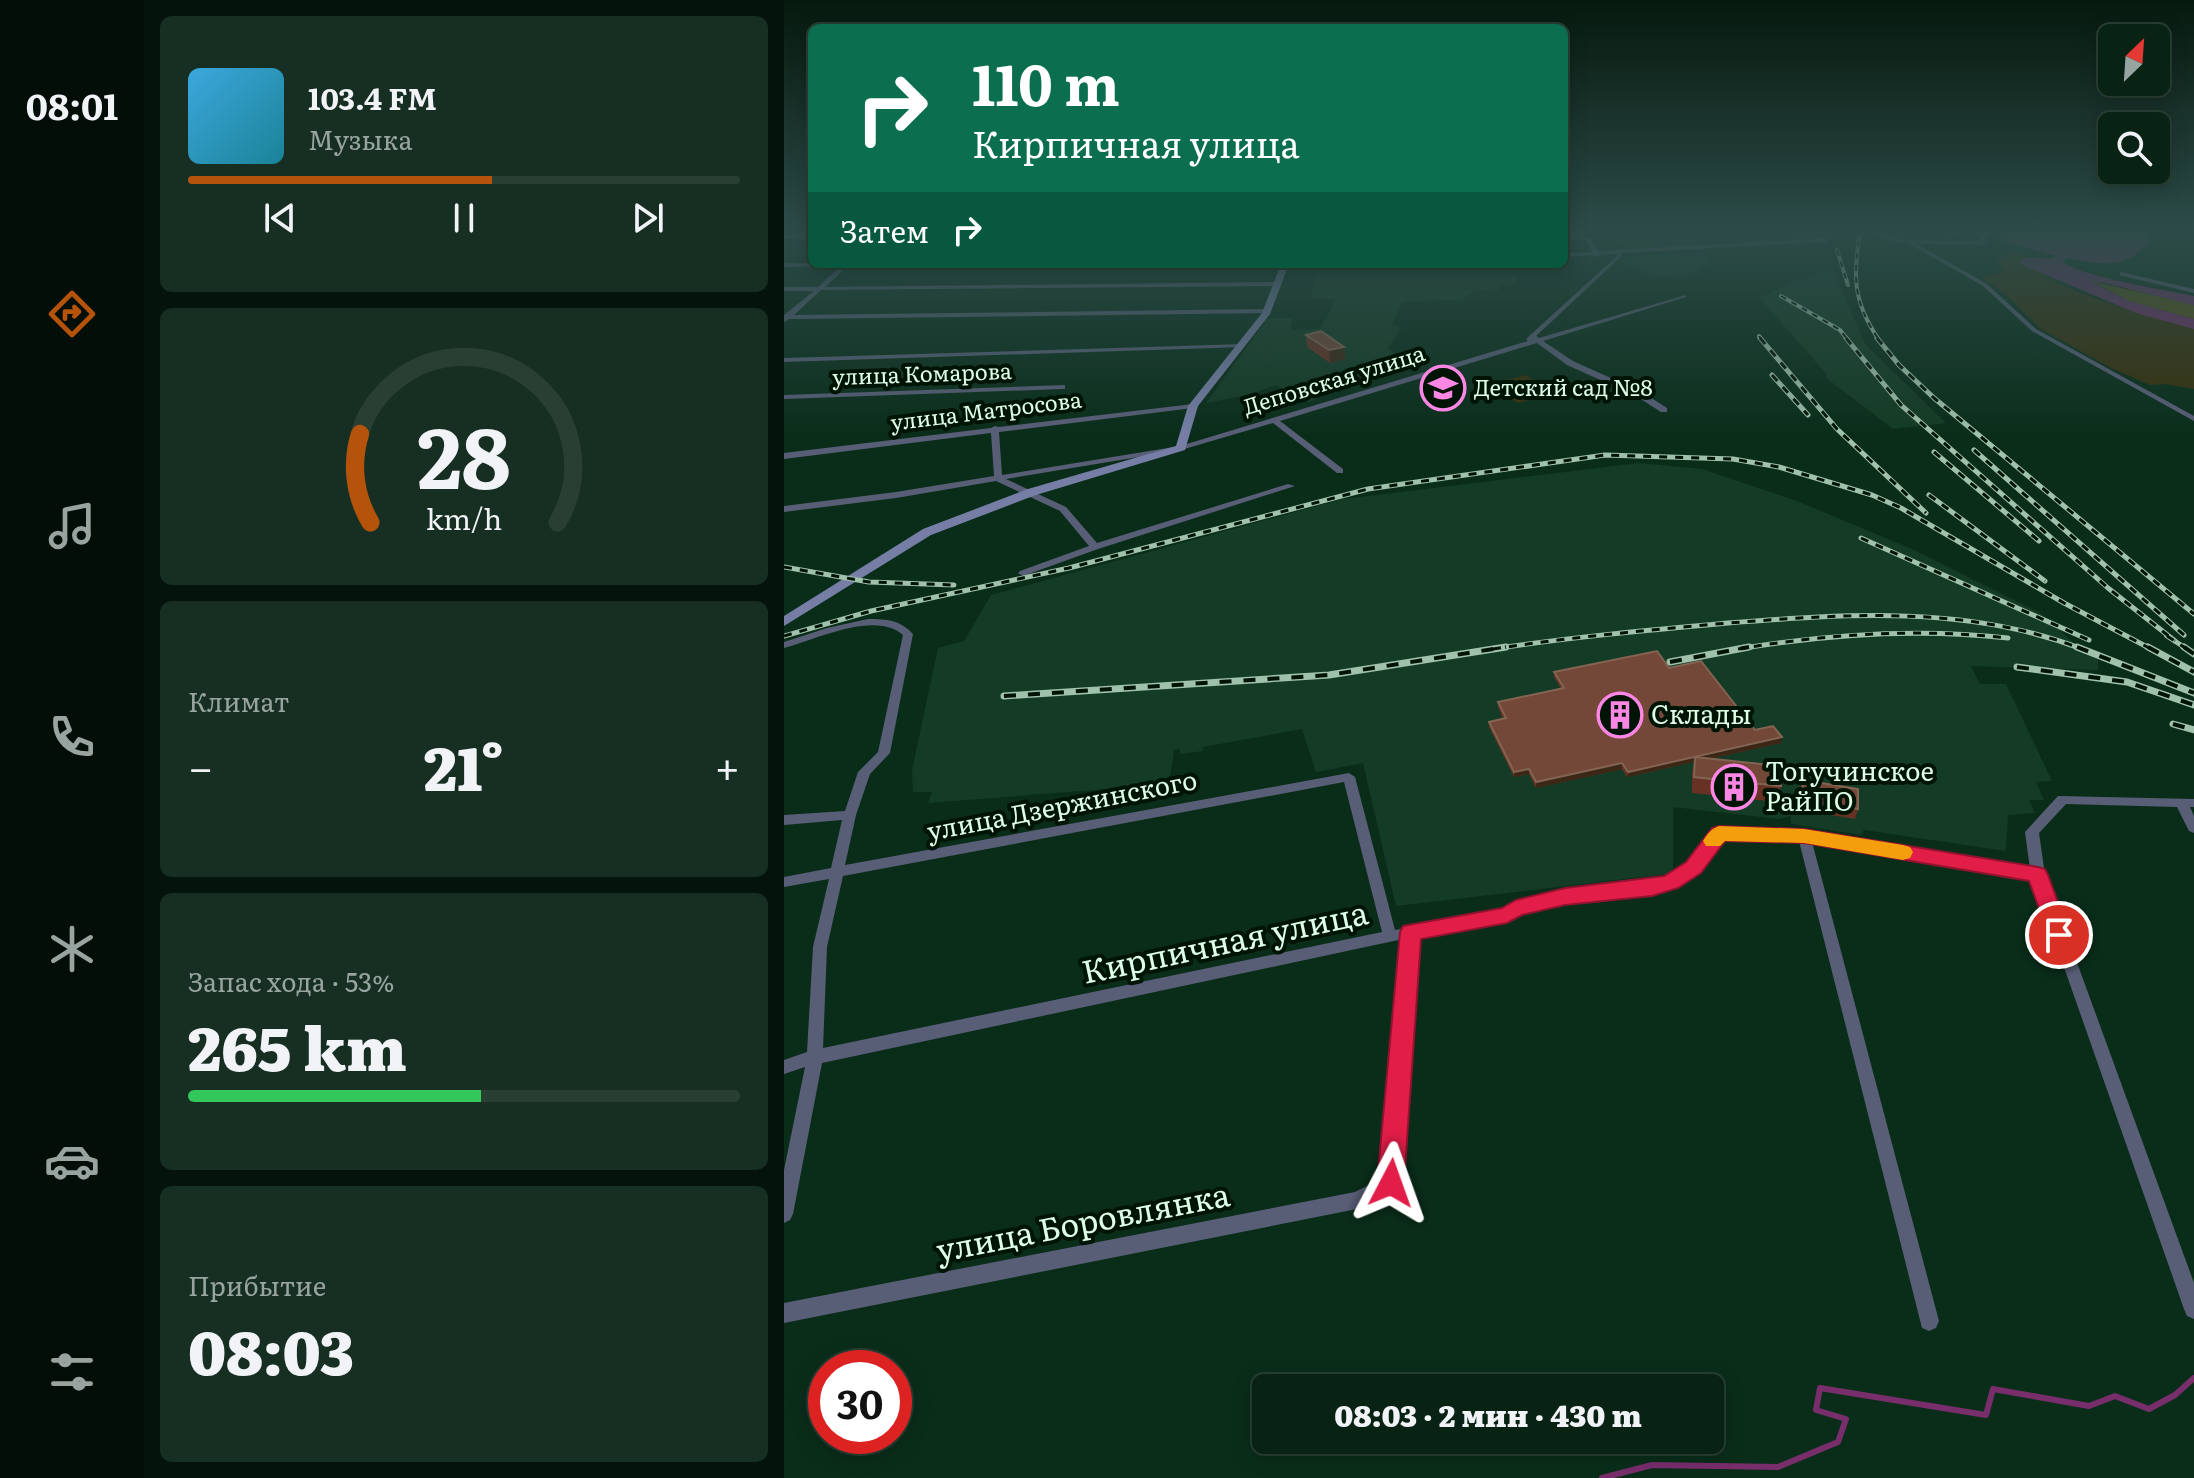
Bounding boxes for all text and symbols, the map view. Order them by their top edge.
north arrow [2098,24,2170,96]
map controls [2098,24,2170,184]
text: 110 m [972,40,1120,123]
icon: right [840,56,944,160]
text: 103.4 FM [308,75,437,119]
text: 08:01 [26,78,118,131]
button: search [2098,112,2170,184]
text: Кирпичная улица [972,116,1300,169]
text: Музыка [308,119,412,158]
icon: previous [258,196,302,240]
icon: pause [442,196,486,240]
icon: next [626,196,670,240]
text: Затем [840,208,929,252]
icon: right [945,208,989,252]
icon: directions [44,286,100,342]
street label: Деповская улица [1239,335,1429,422]
street label: улица Комарова [831,353,1013,392]
school or university icon: Детский сад №8 [1419,364,1467,412]
place label: Детский сад №8 [1474,370,1653,403]
street label: улица Матросова [888,381,1083,438]
text: 28 [417,390,511,514]
text: km/h [426,496,502,539]
icon: music [44,498,100,554]
text: Климат [188,681,289,720]
building icon: Склады [1596,691,1644,739]
place label: Склады [1651,693,1752,732]
icon: phone [44,709,100,765]
text: 21° [424,720,504,809]
text: − [188,732,214,798]
text: + [714,732,740,798]
place label: Тогучинское РайПО [1765,750,1934,819]
street label: улица Дзержинского [923,758,1200,849]
building icon: Тогучинское РайПО [1710,763,1758,811]
street label: Кирпичная улица [1077,886,1373,994]
pin [2025,901,2093,969]
icon: arrive [2037,913,2081,957]
icon: climate [44,921,100,977]
text: Запас хода · 53% [188,961,394,1000]
text: 265 km [188,1000,407,1089]
icon: car [44,1133,100,1189]
position arrow [1349,1141,1433,1225]
street label: улица Боровлянка [931,1168,1234,1272]
text: Прибытие [188,1265,326,1304]
text: 08:03 [188,1304,354,1393]
icon: filters [44,1344,100,1400]
speed limit sign: 30 [808,1350,912,1454]
text: 08:03 · 2 мин · 430 m [1334,1392,1642,1436]

